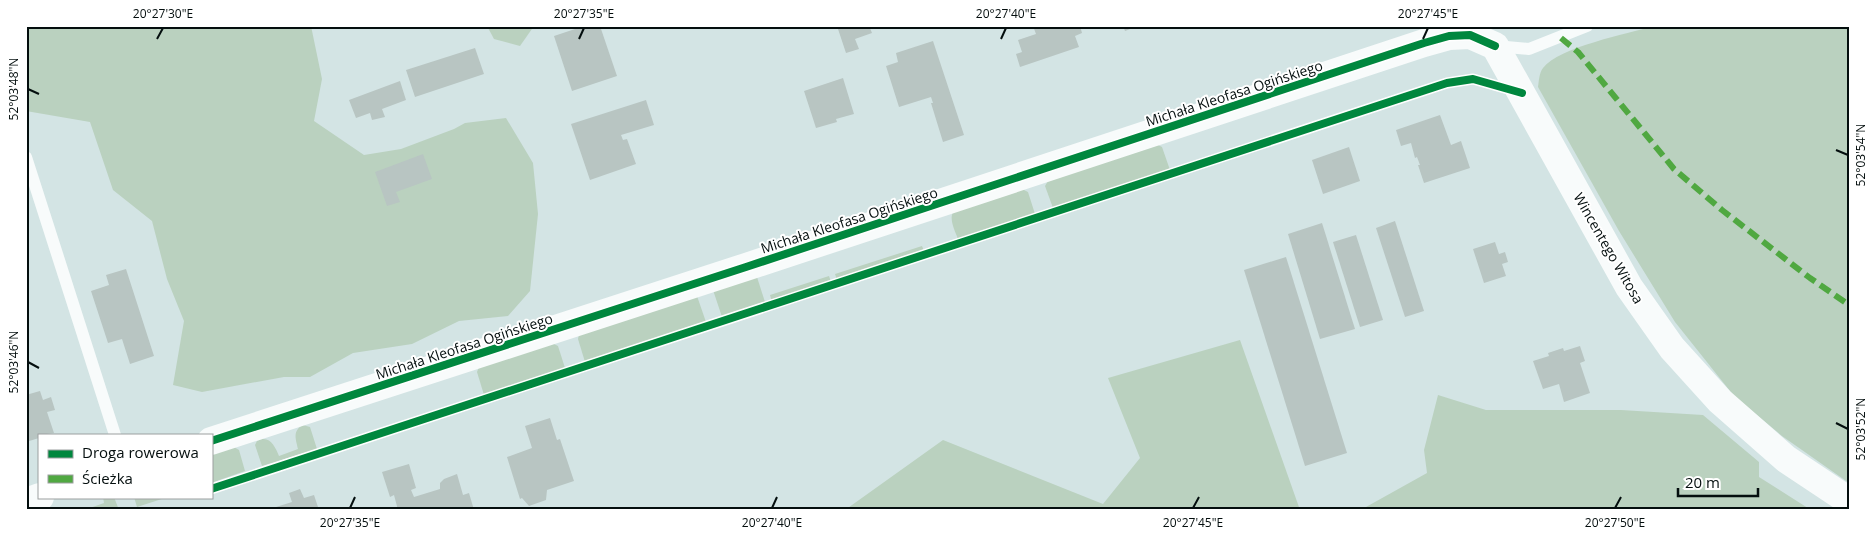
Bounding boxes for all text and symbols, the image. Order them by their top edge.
text: 20°27'30"E [133,5,193,22]
text: 20°27'35"E [554,5,614,22]
text: 20°27'40"E [976,5,1036,22]
text: 20°27'45"E [1398,5,1458,22]
street label: Michała Kleofasa Ogińskiego [1143,55,1325,131]
text: 52°03'48"N [5,58,22,120]
text: 52°03'54"N [1852,124,1869,186]
street label: Michała Kleofasa Ogińskiego [758,182,940,258]
street label: Wincentego Witosa [1570,189,1648,307]
street label: Michała Kleofasa Ogińskiego [373,308,555,384]
text: 52°03'46"N [5,331,22,393]
text: 52°03'52"N [1852,398,1869,460]
legend [38,434,212,498]
text: Droga rowerowa [82,442,199,462]
scale bar [1678,466,1758,498]
text: Ścieżka [82,468,133,488]
text: 20 m [1685,472,1720,492]
text: 20°27'35"E [320,514,380,531]
text: 20°27'40"E [742,514,802,531]
text: 20°27'45"E [1163,514,1223,531]
text: 20°27'50"E [1585,514,1645,531]

